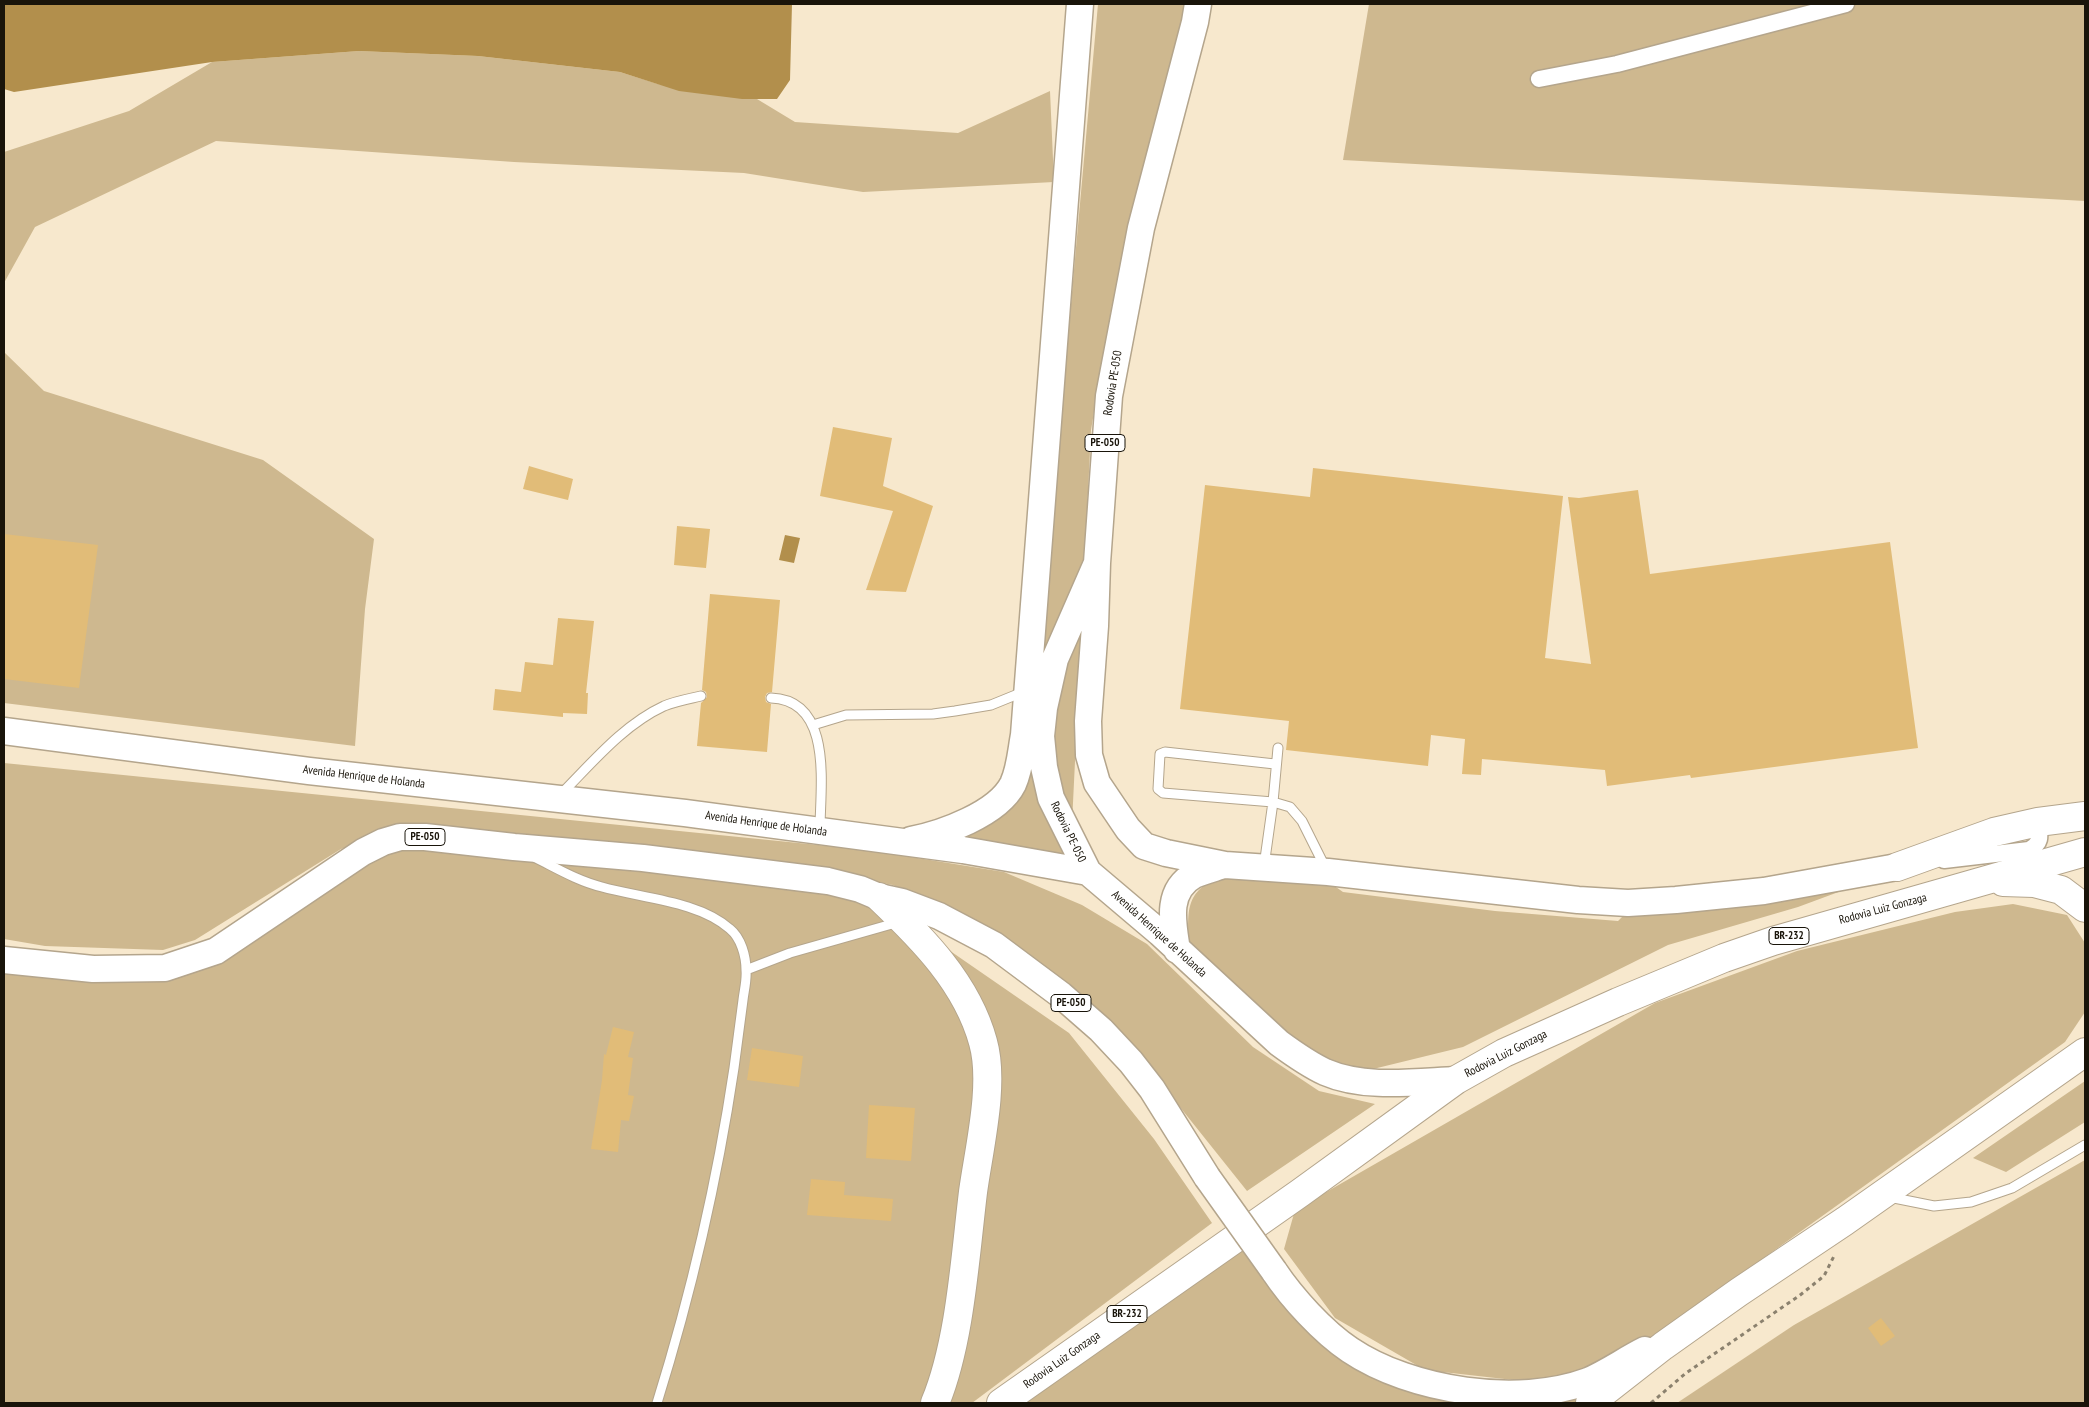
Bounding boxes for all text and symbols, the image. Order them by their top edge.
street label: Rodovia PE-050 [1101,349,1125,417]
road number: PE-050 [1085,434,1125,452]
street label: Avenida Henrique de Holanda [302,762,426,792]
street label: Rodovia PE-050 [1047,799,1089,865]
street label: Avenida Henrique de Holanda [704,808,828,840]
road number: PE-050 [405,829,445,846]
street label: Avenida Henrique de Holanda [1109,888,1209,980]
street label: Rodovia Luiz Gonzaga [1838,890,1928,928]
road number: BR-232 [1769,928,1809,944]
road number: PE-050 [1051,994,1091,1011]
street label: Rodovia Luiz Gonzaga [1463,1027,1549,1081]
road number: BR-232 [1107,1306,1147,1322]
street label: Rodovia Luiz Gonzaga [1021,1328,1103,1392]

